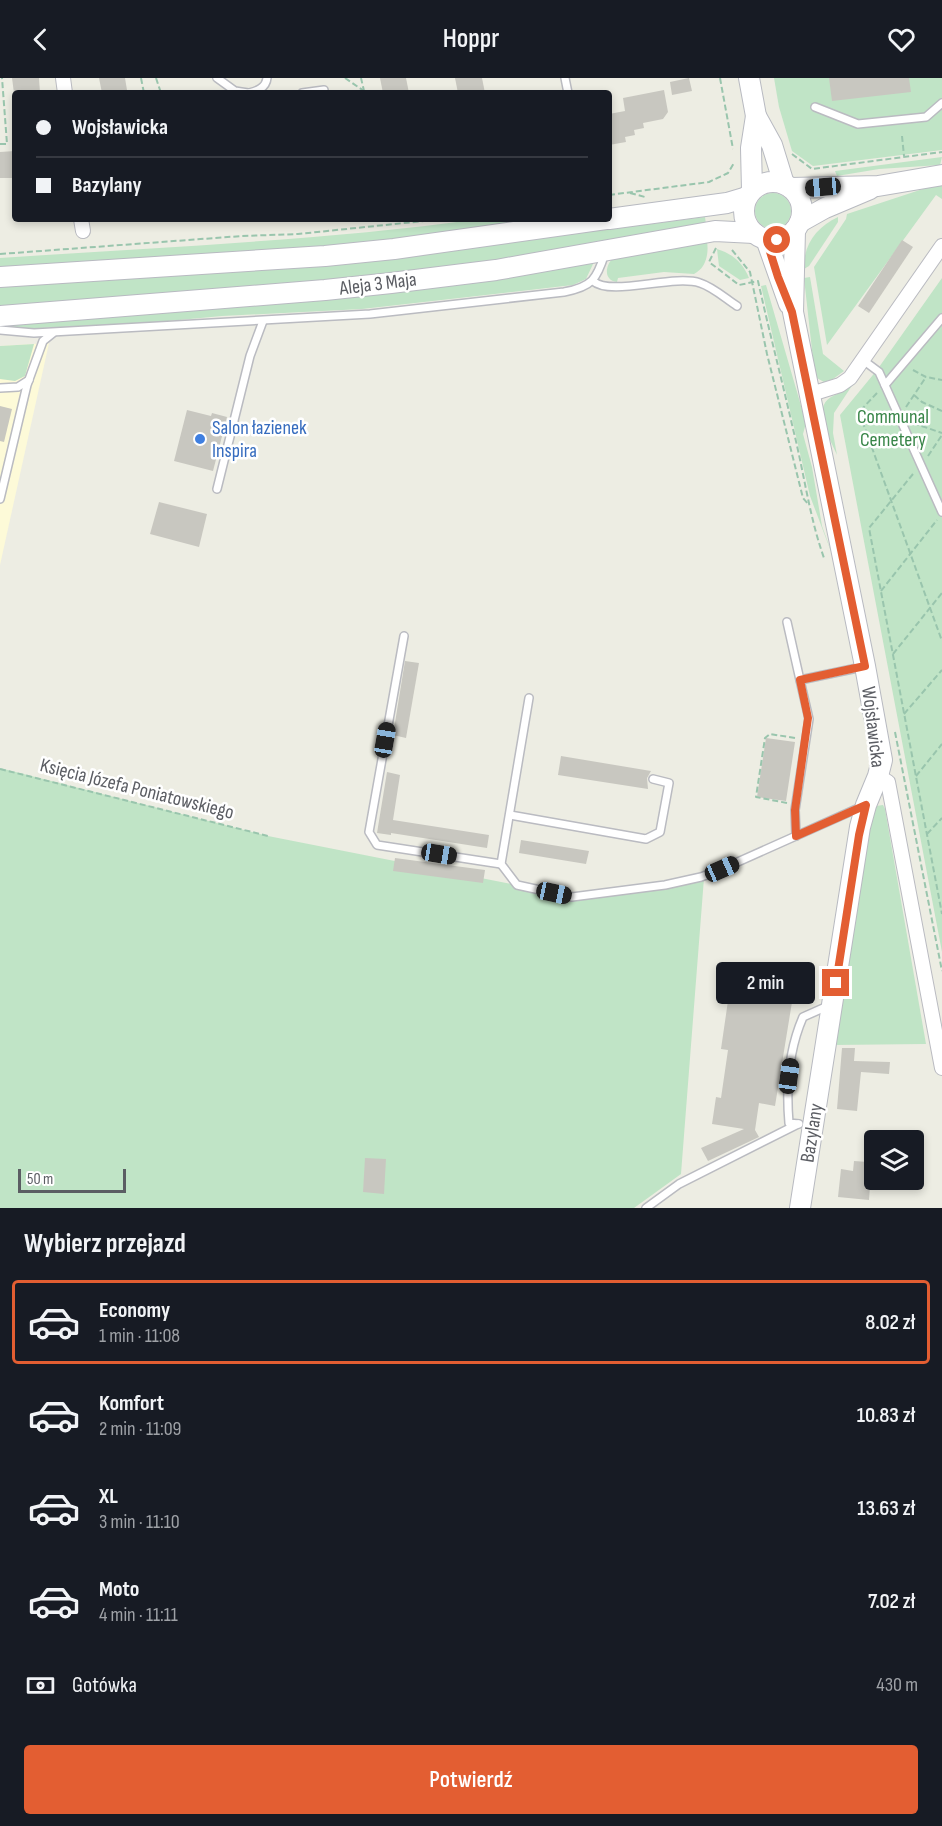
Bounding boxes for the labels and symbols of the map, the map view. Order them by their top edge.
car [804,176,842,198]
route start [763,226,790,253]
street label: Aleja 3 Maja [337,267,418,301]
park label: Communal Cemetery [857,405,929,452]
place label: Salon łazienek Inspira [212,416,307,463]
marker: Salon łazienek Inspira [193,432,207,446]
street label: Wojsławicka [856,685,890,769]
car [373,721,397,759]
street label: Księcia Józefa Poniatowskiego [38,753,236,825]
car [420,842,458,866]
car [702,853,742,885]
car [535,880,573,906]
callout: 2 min [716,962,815,1004]
route end [822,969,849,996]
car [778,1057,800,1095]
street label: Bazylany [796,1102,829,1164]
scale bar [18,1166,126,1194]

